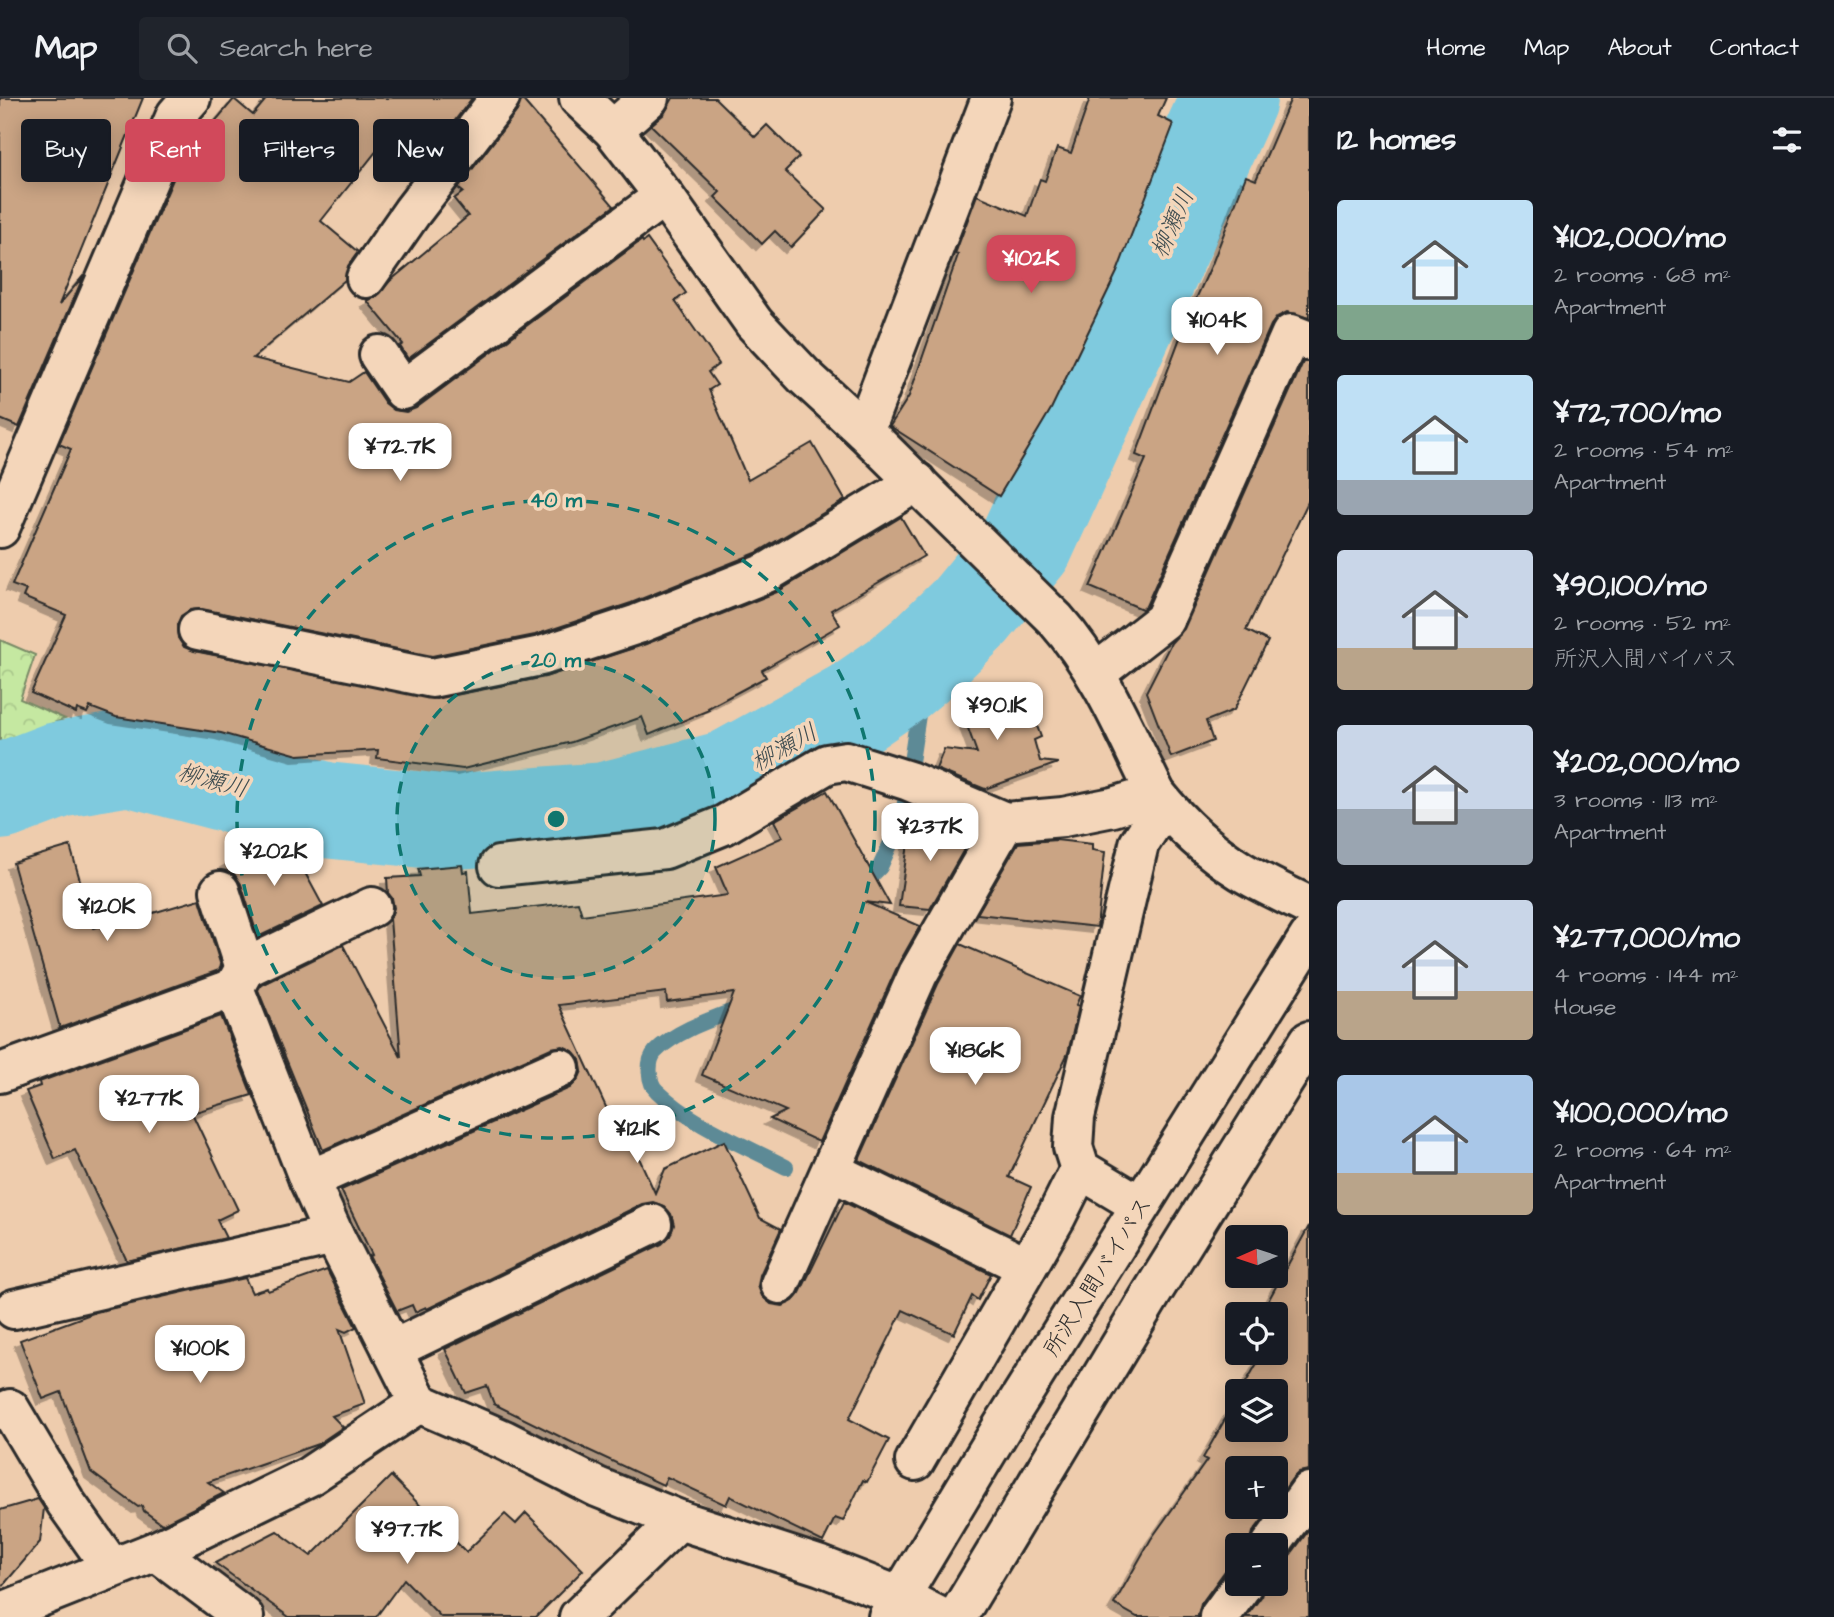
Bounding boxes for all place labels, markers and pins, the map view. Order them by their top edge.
pin: ¥102K [982,236,1080,295]
pin: ¥104K [1168,298,1266,357]
pin: ¥72.7K [343,424,457,483]
pin: ¥90.1K [940,682,1054,742]
pin: ¥237K [881,804,979,863]
centre of rings [544,807,568,831]
pin: ¥202K [225,828,323,888]
pin: ¥120K [58,884,156,943]
pin: ¥186K [926,1028,1024,1087]
pin: ¥277K [100,1076,198,1135]
pin: ¥121K [588,1105,686,1165]
pin: ¥100K [151,1326,249,1385]
pin: ¥97.7K [350,1506,464,1566]

